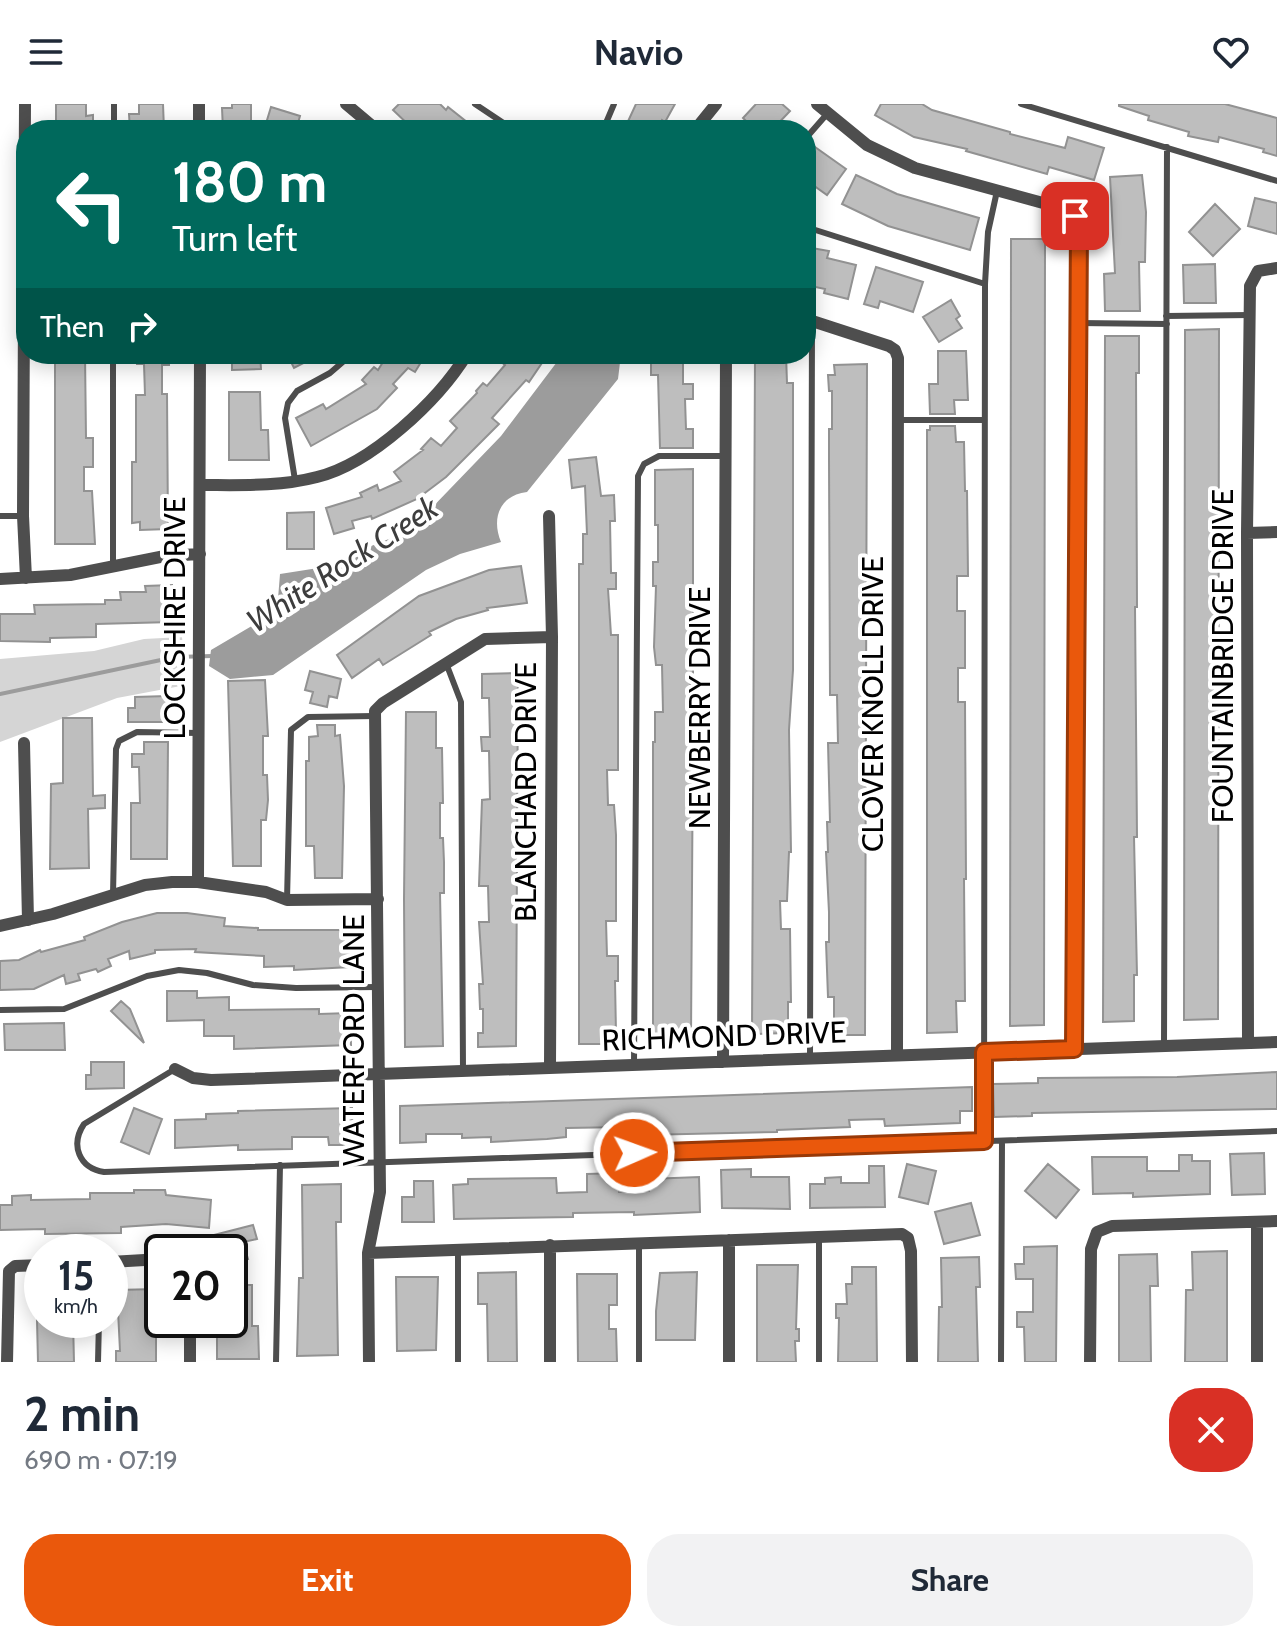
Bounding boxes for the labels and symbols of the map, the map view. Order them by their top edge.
pin [1041,182,1109,250]
water label: White Rock Creek [239,487,446,640]
street label: FOUNTAINBRIDGE DRIVE [1204,489,1241,823]
street label: LOCKSHIRE DRIVE [156,497,193,739]
street label: CLOVER KNOLL DRIVE [854,556,891,852]
street label: NEWBERRY DRIVE [681,587,718,829]
street label: BLANCHARD DRIVE [507,662,544,922]
street label: WATERFORD LANE [335,914,372,1166]
street label: RICHMOND DRIVE [601,1013,847,1059]
position arrow [592,1111,676,1195]
speed limit sign: 20 [144,1234,248,1338]

